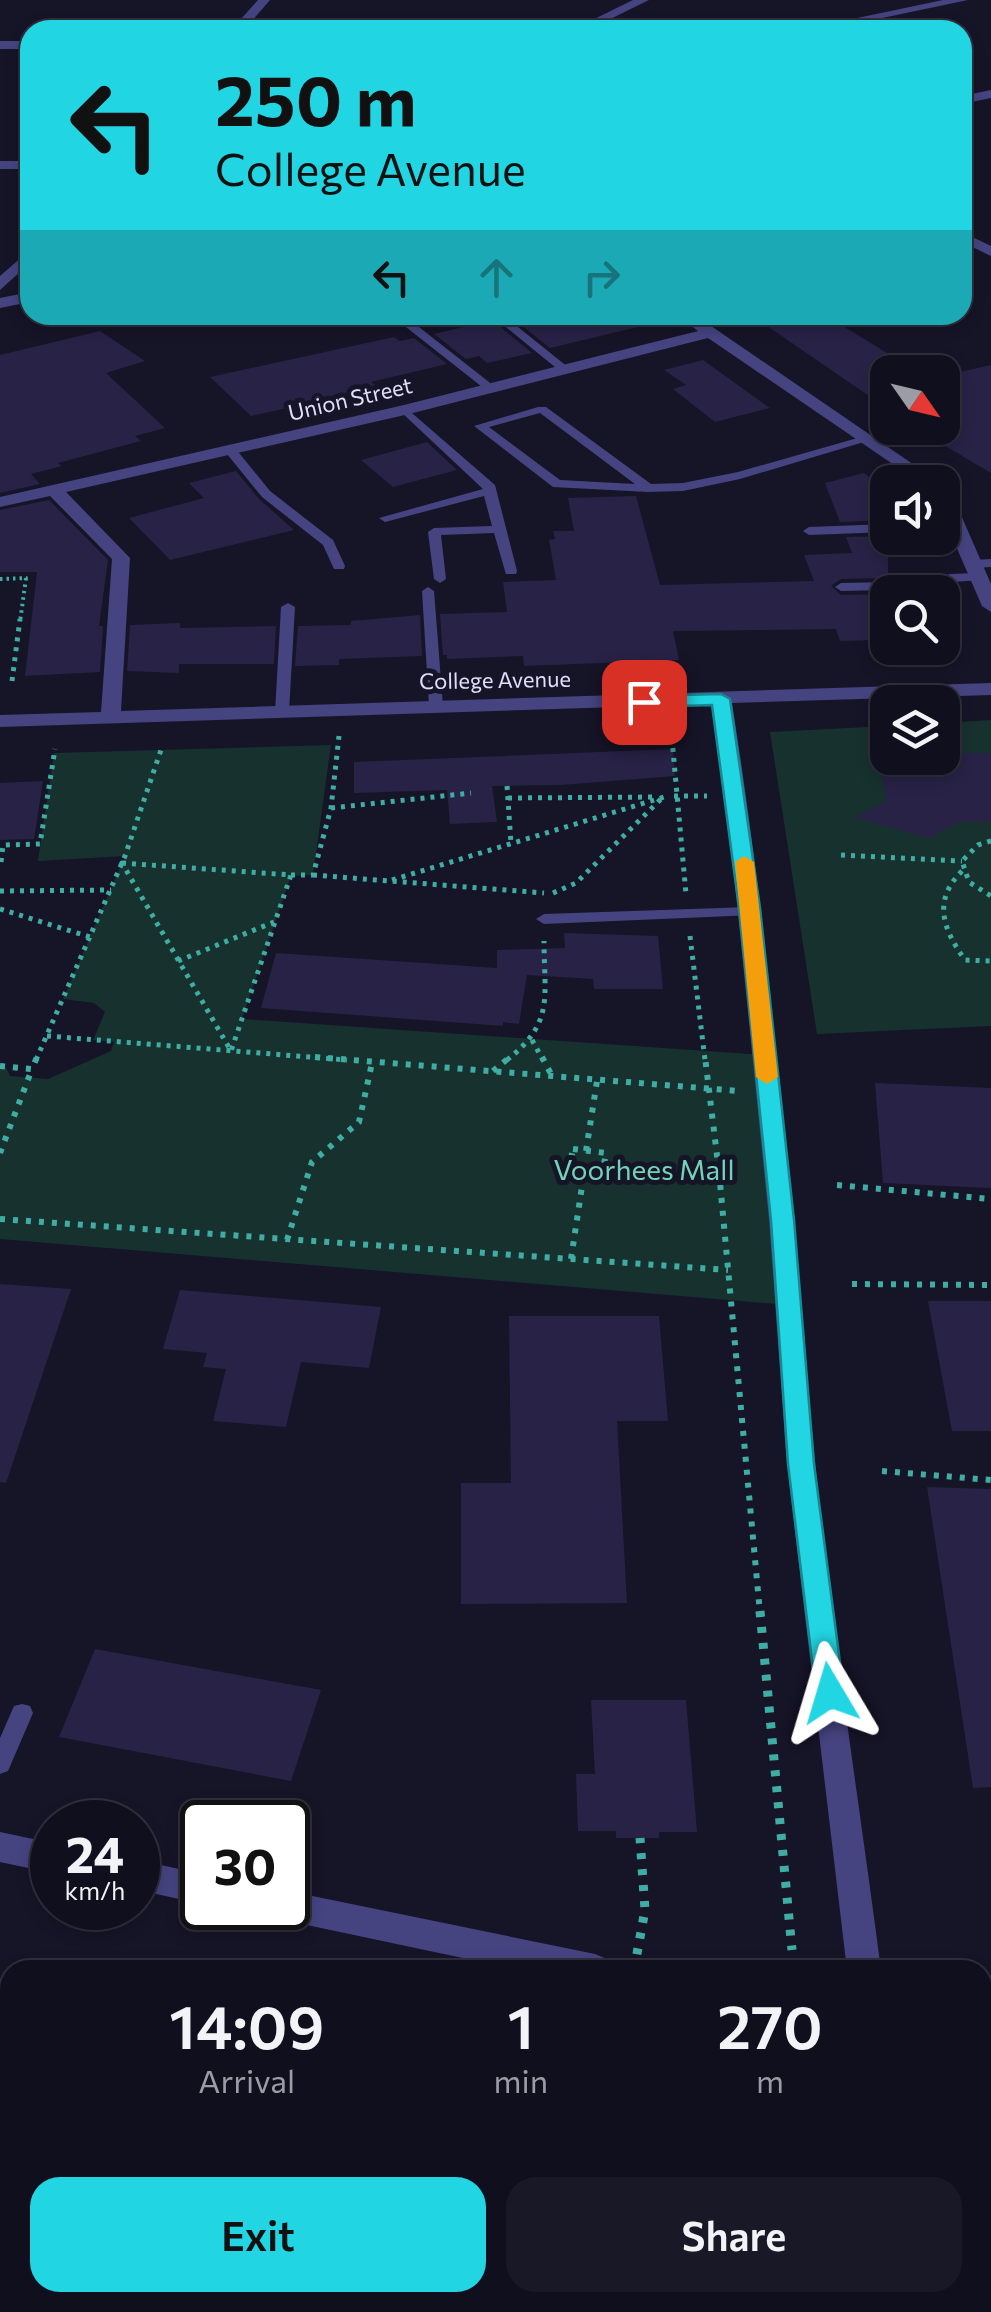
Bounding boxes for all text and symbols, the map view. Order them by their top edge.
text: 250 m [215,55,417,140]
icon: left [50,60,180,190]
text: College Avenue [215,140,526,195]
icon: left [364,250,419,305]
icon: ahead [469,250,524,305]
icon: right [574,250,629,305]
north arrow [870,355,960,445]
map controls [870,355,960,775]
street label: Union Street [285,371,415,426]
button: sound [870,465,960,555]
button: search [870,575,960,665]
pin [602,660,687,745]
street label: College Avenue [419,665,571,694]
icon: arrive [617,675,672,730]
button: layers [870,685,960,775]
park label: Voorhees Mall [554,1152,735,1186]
position arrow [778,1641,882,1745]
speed limit sign: 30 [180,1800,310,1930]
text: 24 [66,1822,124,1883]
text: km/h [65,1875,125,1905]
text: 14:09 [169,1988,324,2061]
text: 1 [507,1988,534,2061]
text: 270 [717,1988,823,2061]
text: Arrival [198,2060,295,2100]
text: min [494,2060,548,2100]
text: m [756,2060,784,2100]
button: Exit [30,2177,486,2292]
button: Share [506,2177,962,2292]

